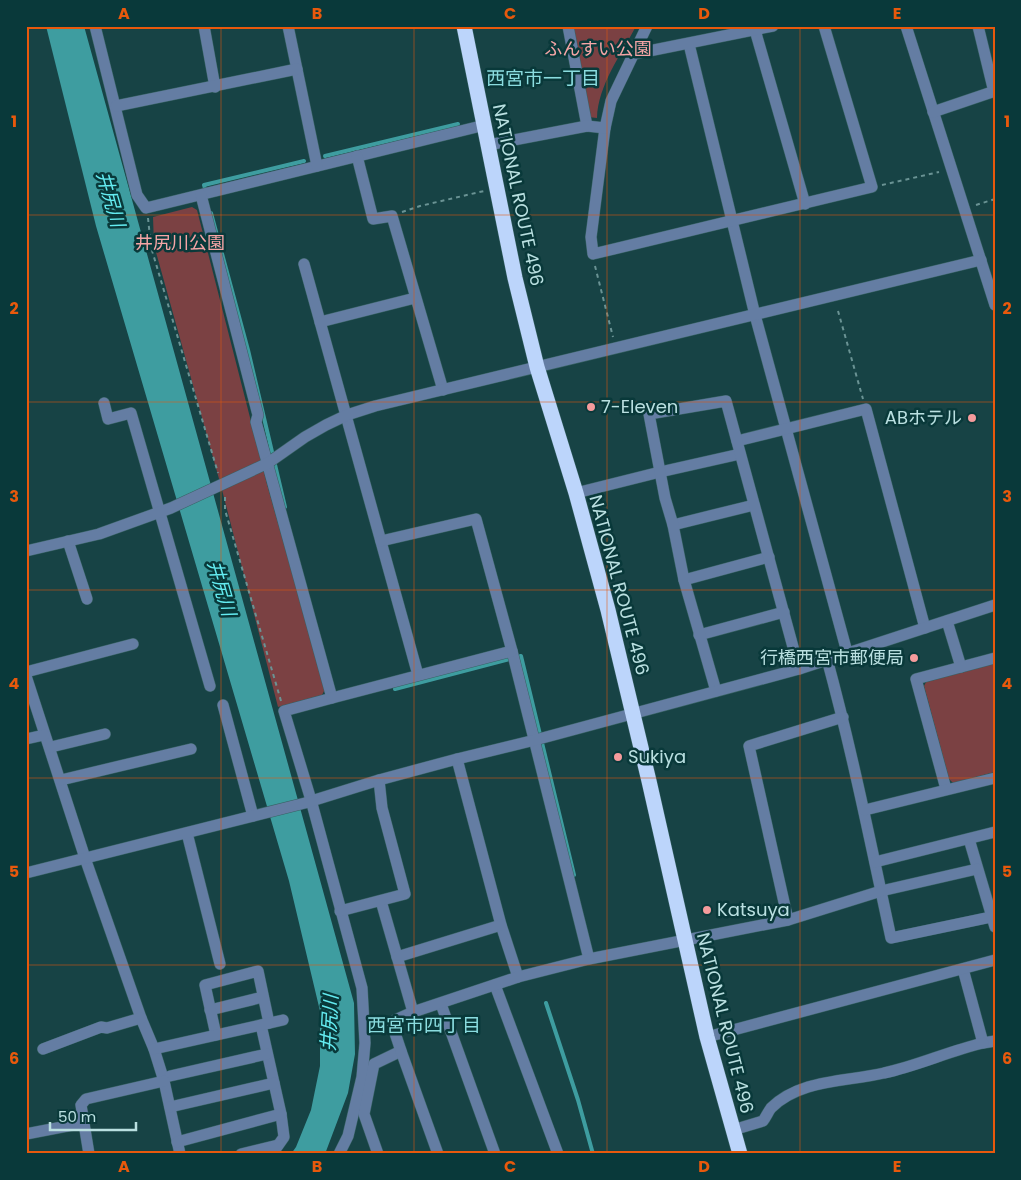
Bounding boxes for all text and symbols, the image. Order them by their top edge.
text: A [118,2,130,25]
text: B [312,2,322,25]
text: C [504,2,516,25]
text: D [698,2,710,25]
text: E [893,2,901,25]
park label: ふんすい公園 [544,36,652,61]
district label: 西宮市一丁目 [486,65,600,92]
street label: NATIONAL ROUTE 496 [487,102,550,288]
text: 1 [11,110,17,133]
text: 1 [1004,110,1010,133]
water label: 井尻川 [90,168,132,232]
park label: 井尻川公園 [135,230,225,255]
text: 2 [9,297,19,320]
text: 2 [1002,297,1012,320]
place label: 7-Eleven [601,394,678,419]
marker: 7-Eleven [585,401,597,413]
place label: ABホテル [885,405,962,430]
marker: ABホテル [966,412,978,424]
text: 3 [9,485,19,508]
text: 3 [1002,485,1012,508]
street label: NATIONAL ROUTE 496 [583,492,656,678]
water label: 井尻川 [201,557,243,621]
place label: 行橋西宮市郵便局 [760,645,904,670]
marker: 行橋西宮市郵便局 [908,652,920,664]
text: 4 [9,672,20,695]
text: 4 [1002,672,1013,695]
place label: Sukiya [628,744,686,769]
marker: Sukiya [612,751,624,763]
text: 5 [9,860,19,883]
text: 5 [1002,860,1012,883]
place label: Katsuya [717,897,790,922]
marker: Katsuya [701,904,713,916]
street label: NATIONAL ROUTE 496 [691,930,760,1116]
water label: 井尻川 [315,992,345,1052]
district label: 西宮市四丁目 [367,1012,481,1039]
text: 6 [9,1047,19,1070]
text: 6 [1002,1047,1012,1070]
scale bar [50,1100,136,1132]
text: 50 m [58,1106,96,1127]
text: A [118,1155,130,1178]
text: B [312,1155,322,1178]
text: C [504,1155,516,1178]
text: D [698,1155,710,1178]
text: E [893,1155,901,1178]

